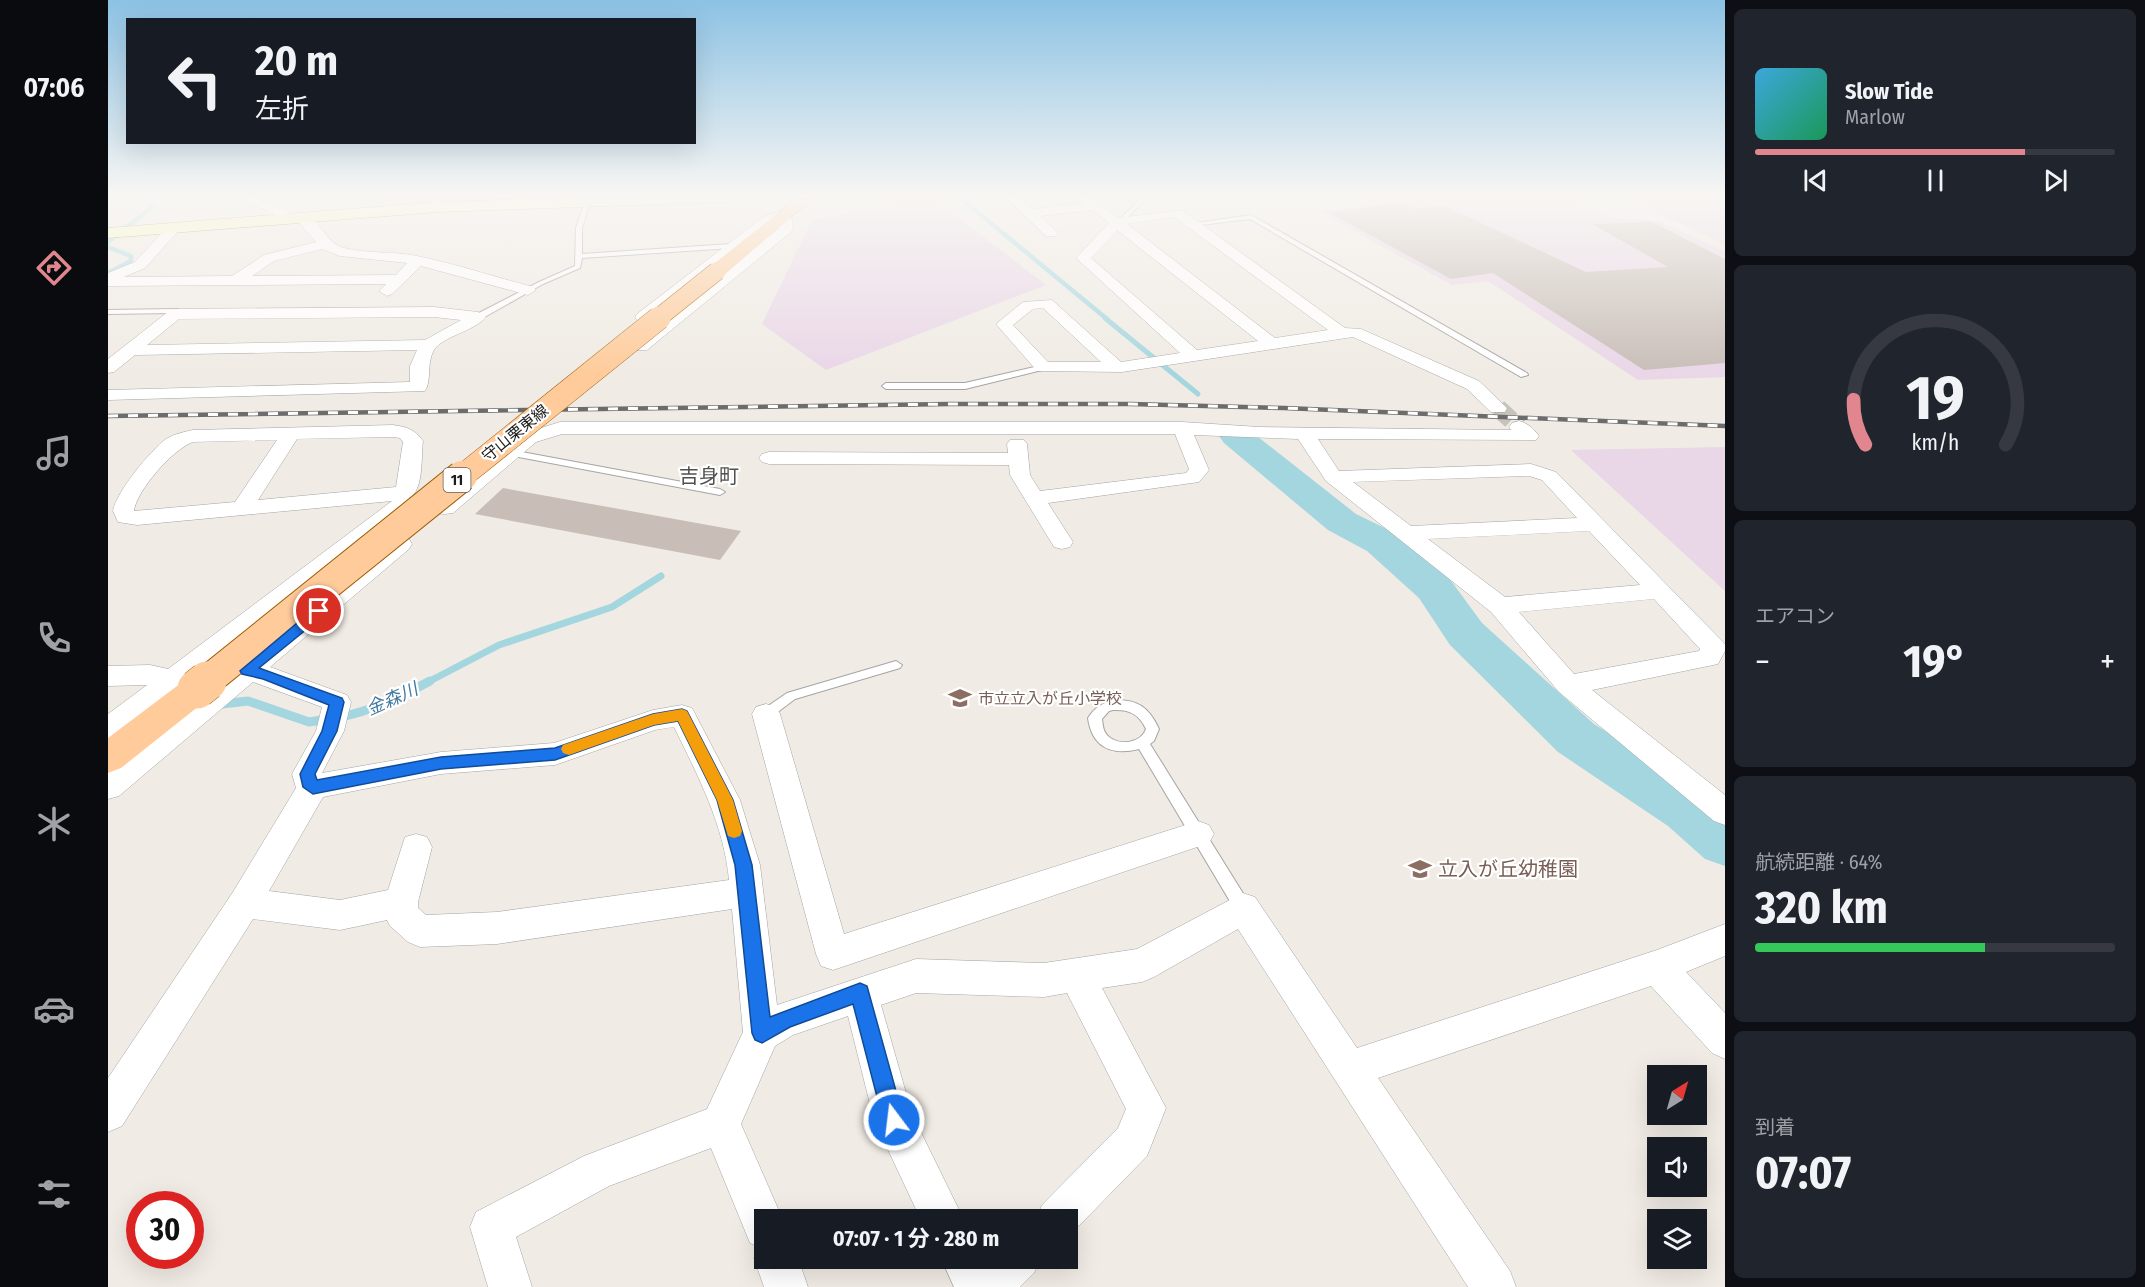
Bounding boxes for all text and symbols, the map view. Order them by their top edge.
text: 20 m [255,36,338,86]
icon: left [156,42,234,120]
text: 07:06 [24,72,84,104]
text: Slow Tide [1845,78,1933,105]
text: 左折 [255,93,309,125]
text: Marlow [1845,105,1905,129]
icon: previous [1799,164,1832,197]
icon: pause [1919,164,1952,197]
icon: next [2039,164,2072,197]
icon: directions [33,247,75,289]
text: 19 [1906,361,1964,436]
street label: 守山栗東線 [478,400,552,466]
text: km/h [1911,430,1959,456]
icon: music [33,432,75,474]
district label: 吉身町 [679,464,739,488]
road number: 11 [444,468,470,492]
pin [293,585,344,636]
icon: arrive [302,594,335,627]
text: エアコン [1755,604,1835,628]
icon: phone [33,617,75,659]
text: 19° [1903,635,1967,689]
text: − [1755,642,1770,682]
text: + [2100,642,2115,682]
water label: 金森川 [363,677,423,720]
school or university icon: 市立立入が丘小学校 [947,685,973,711]
place label: 市立立入が丘小学校 [978,689,1122,708]
icon: climate [33,803,75,845]
text: 航続距離 · 64% [1755,850,1882,874]
school or university icon: 立入が丘幼稚園 [1407,856,1433,882]
place label: 立入が丘幼稚園 [1438,857,1578,881]
text: 320 km [1755,881,1888,935]
icon: car [33,988,75,1030]
north arrow [1647,1065,1707,1125]
map controls [1647,1065,1707,1269]
position arrow [862,1088,926,1152]
text: 到着 [1755,1115,1795,1139]
button: sound [1647,1137,1707,1197]
text: 07:07 [1755,1146,1851,1200]
icon: filters [33,1173,75,1215]
speed limit sign: 30 [126,1191,204,1269]
button: layers [1647,1209,1707,1269]
text: 07:07 · 1 分 · 280 m [833,1225,999,1252]

